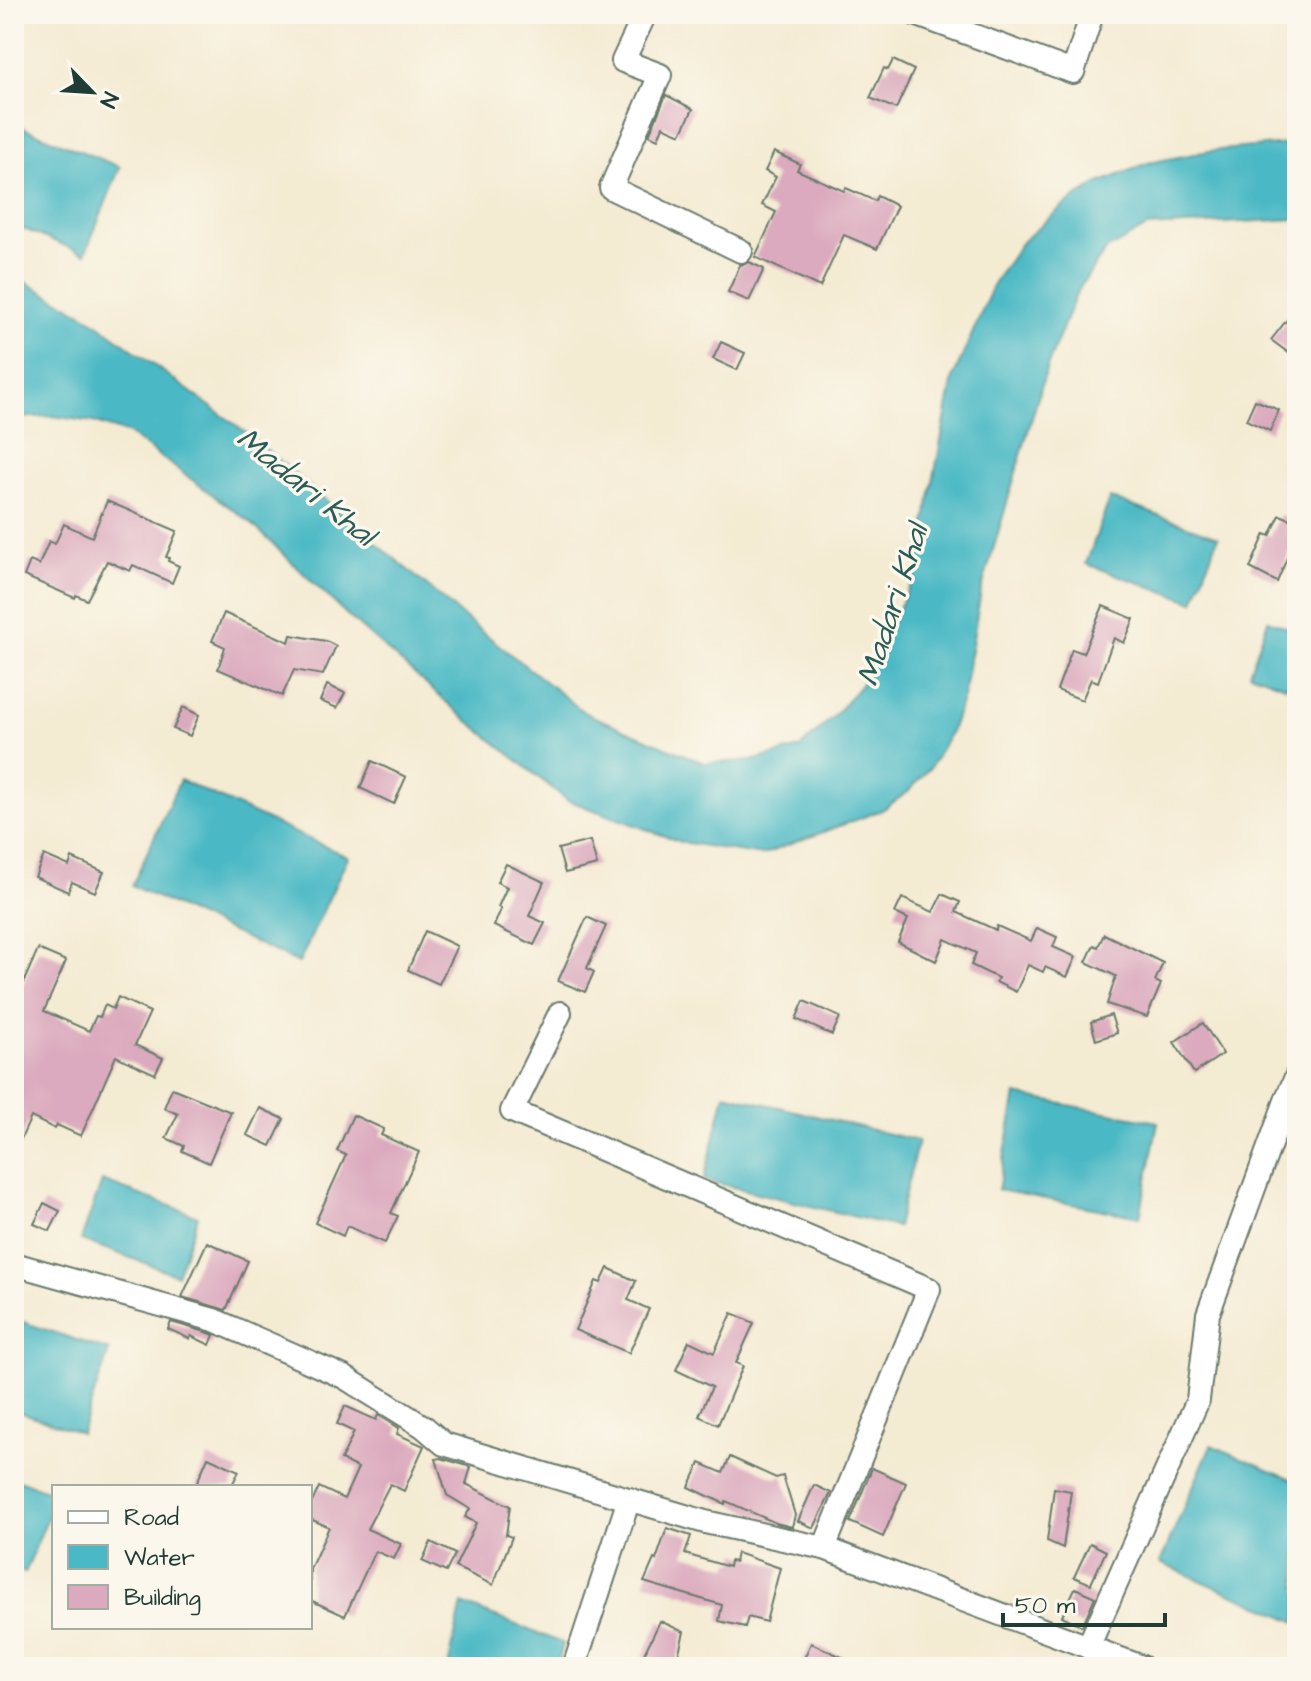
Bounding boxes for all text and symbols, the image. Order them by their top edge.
north arrow [52,52,132,132]
text: N [92,87,126,113]
water label: Madari Khal [227,417,388,560]
water label: Madari Khal [846,515,941,691]
legend [52,1485,312,1629]
text: Road [124,1501,179,1535]
text: Water [124,1541,195,1575]
scale bar [1003,1577,1165,1627]
text: Building [124,1581,201,1616]
text: 50 m [1015,1589,1076,1623]

